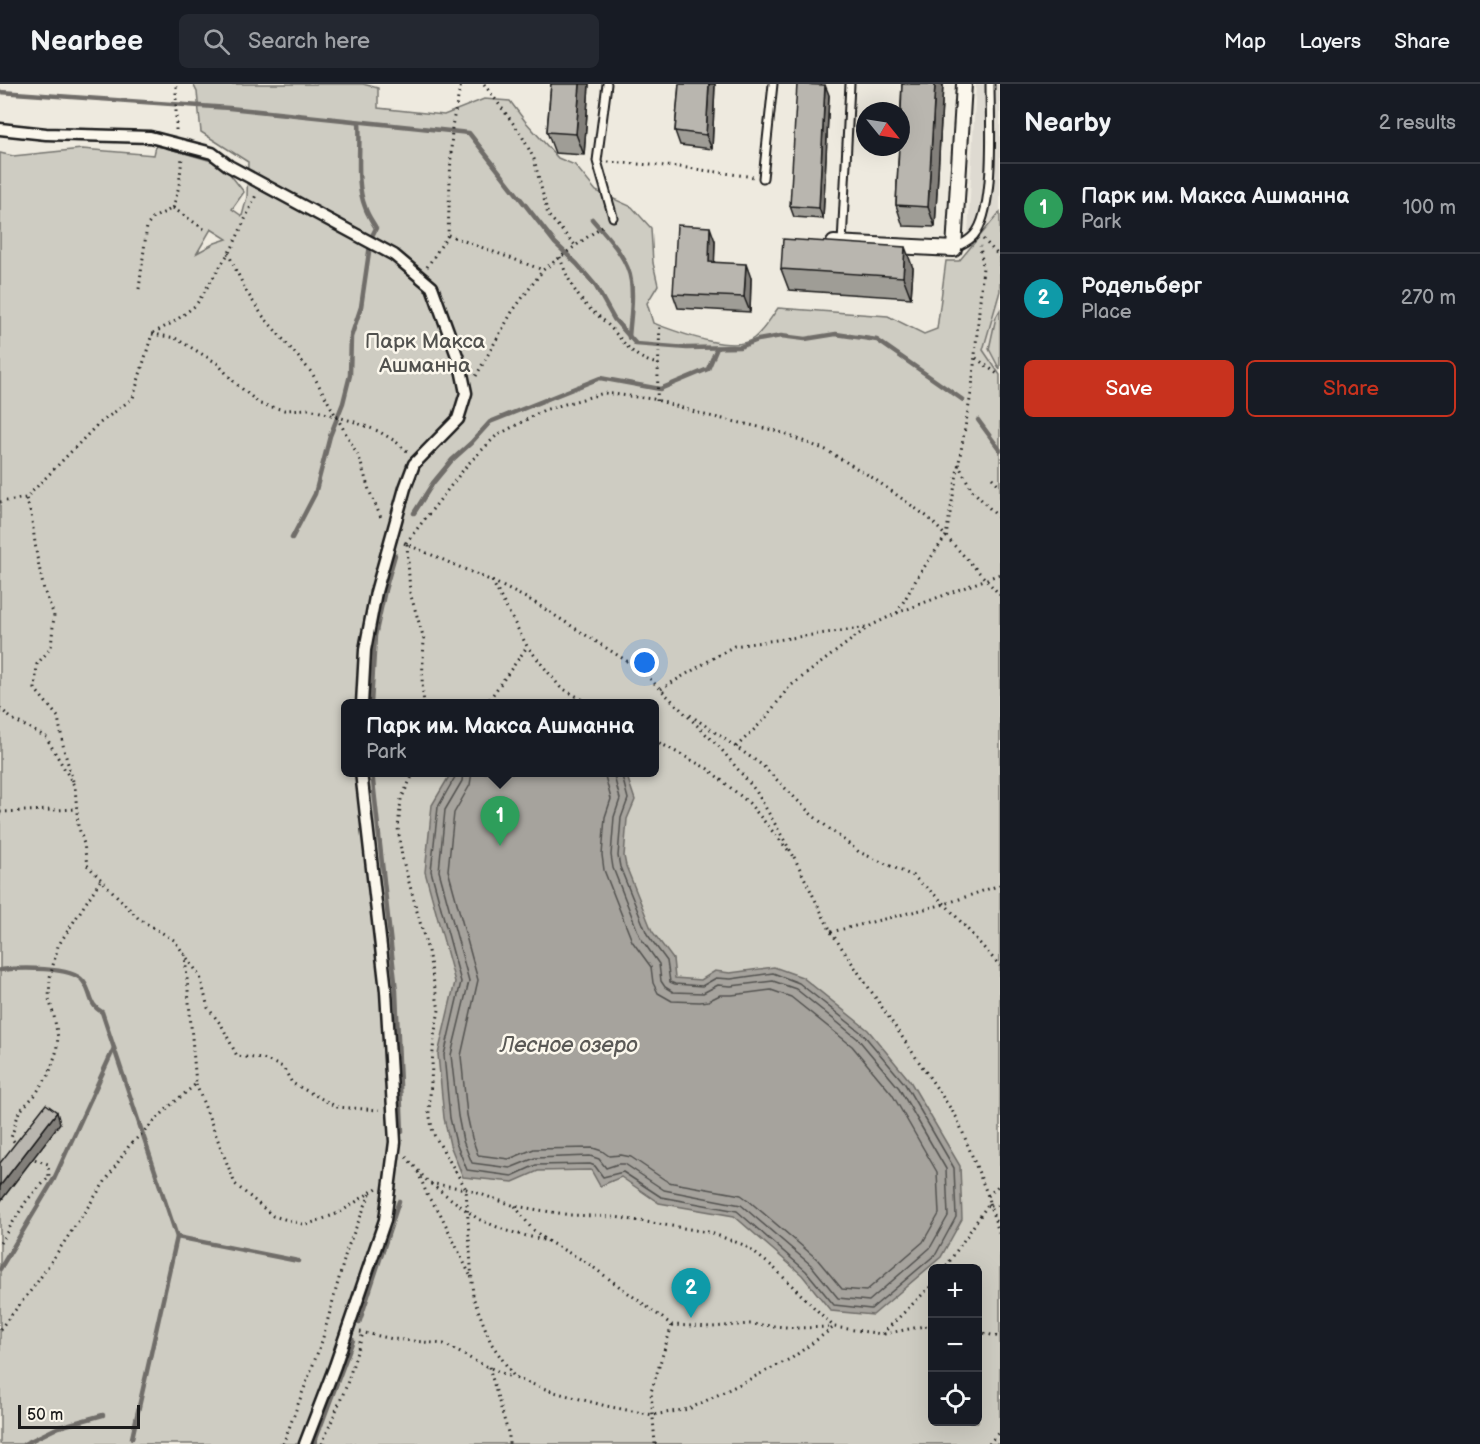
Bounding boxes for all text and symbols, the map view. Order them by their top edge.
search box [179,14,599,68]
text: Nearbee [30,25,143,58]
icon: search [200,25,233,58]
text: Search here [248,28,370,55]
text: Map [1224,29,1266,54]
text: Layers [1299,29,1361,54]
text: Share [1394,29,1450,54]
north arrow [856,102,910,156]
text: Nearby [1024,108,1111,139]
text: 2 results [1379,111,1456,135]
text: Парк им. Макса Ашманна [1081,183,1349,210]
text: 1 [1039,196,1048,220]
text: 100 m [1403,196,1456,220]
text: Park [1081,210,1121,234]
text: Родельберг [1081,273,1202,300]
text: 2 [1038,286,1049,310]
text: 270 m [1401,286,1456,310]
text: Place [1081,300,1132,324]
park label: Парк Макса Ашманна [365,329,486,378]
button: Save [1024,360,1234,417]
button: Share [1246,360,1456,417]
your location [630,648,659,677]
popup [341,699,659,777]
text: Парк им. Макса Ашманна [366,713,634,740]
text: Park [366,740,406,764]
pin: 1 [480,796,520,846]
water label: Лесное озеро [498,1032,638,1059]
map controls [928,1264,982,1426]
button: + [928,1264,982,1318]
pin: 2 [672,1268,710,1318]
button: − [928,1318,982,1372]
button: locate [928,1372,982,1426]
scale bar [18,1402,140,1430]
text: 50 m [27,1406,63,1425]

